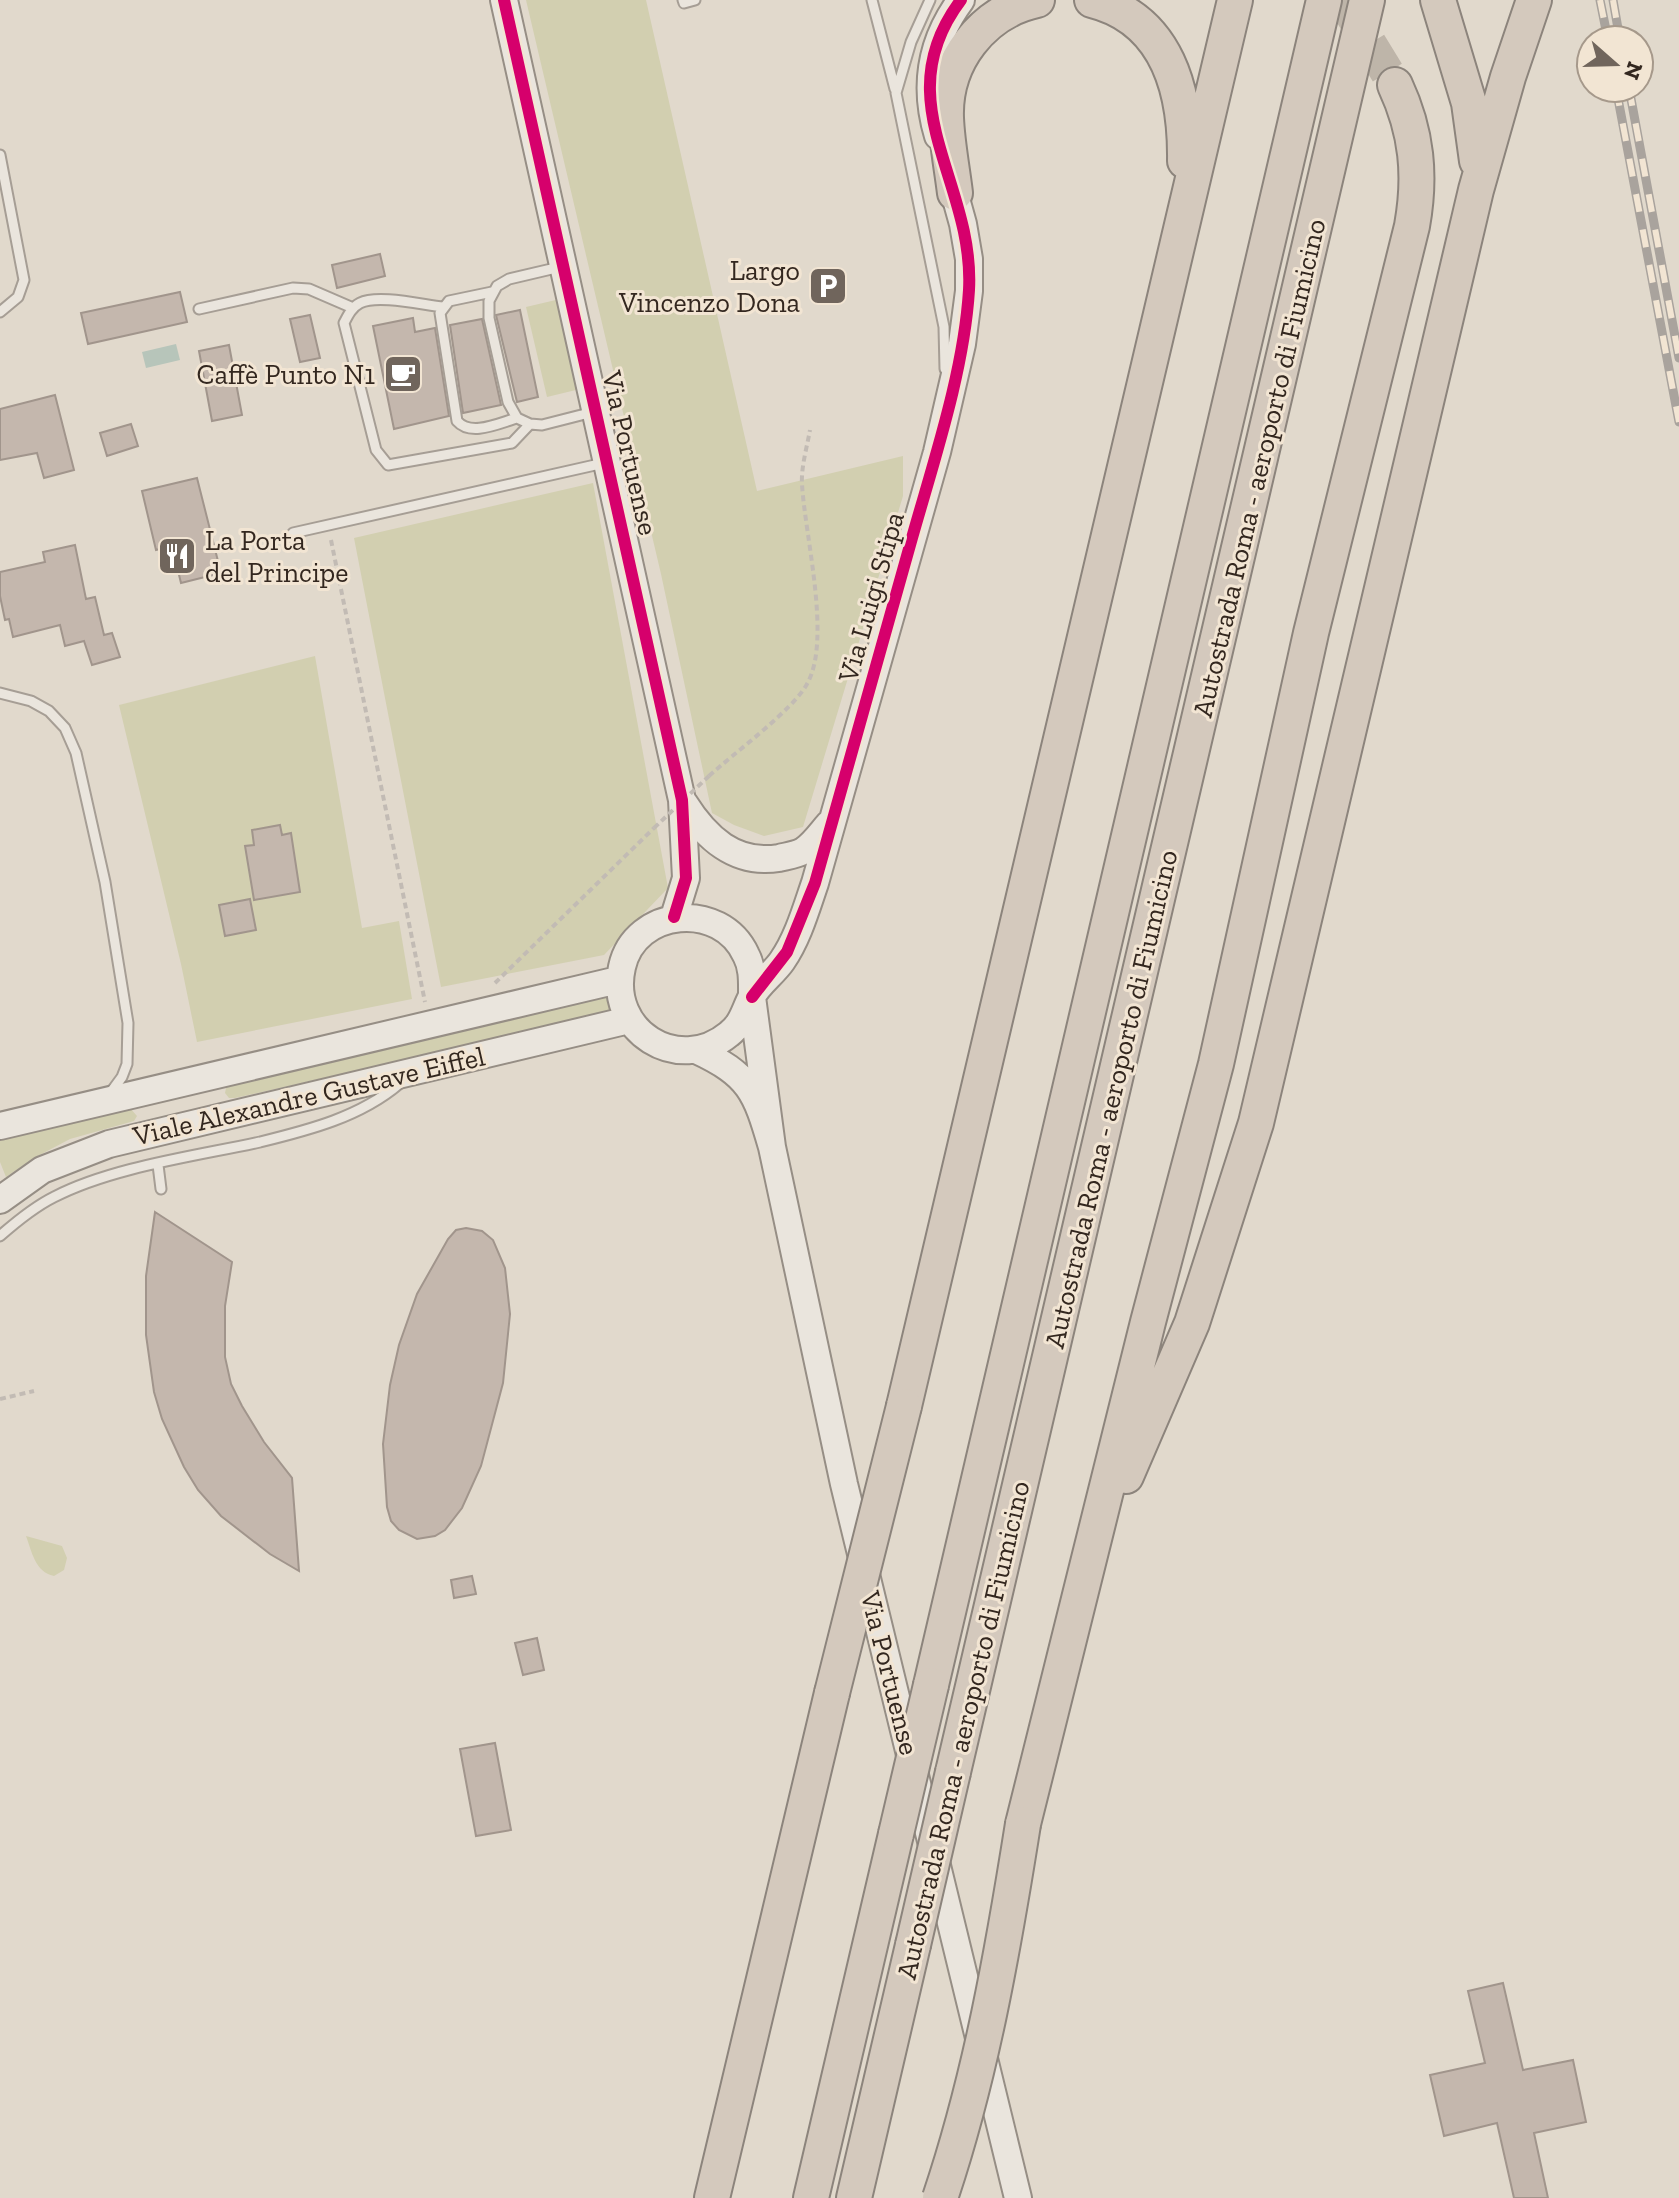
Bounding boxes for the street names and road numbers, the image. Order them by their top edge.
street label: Autostrada Roma - aeroporto di Fiumicino [1186,216,1332,720]
street label: Via Portuense [595,367,665,538]
street label: Via Luigi Stipa [831,508,911,687]
street label: Autostrada Roma - aeroporto di Fiumicino [1038,847,1184,1351]
street label: Viale Alexandre Gustave Eiffel [129,1039,488,1153]
street label: Autostrada Roma - aeroporto di Fiumicino [890,1478,1036,1982]
street label: Via Portuense [853,1587,926,1758]

